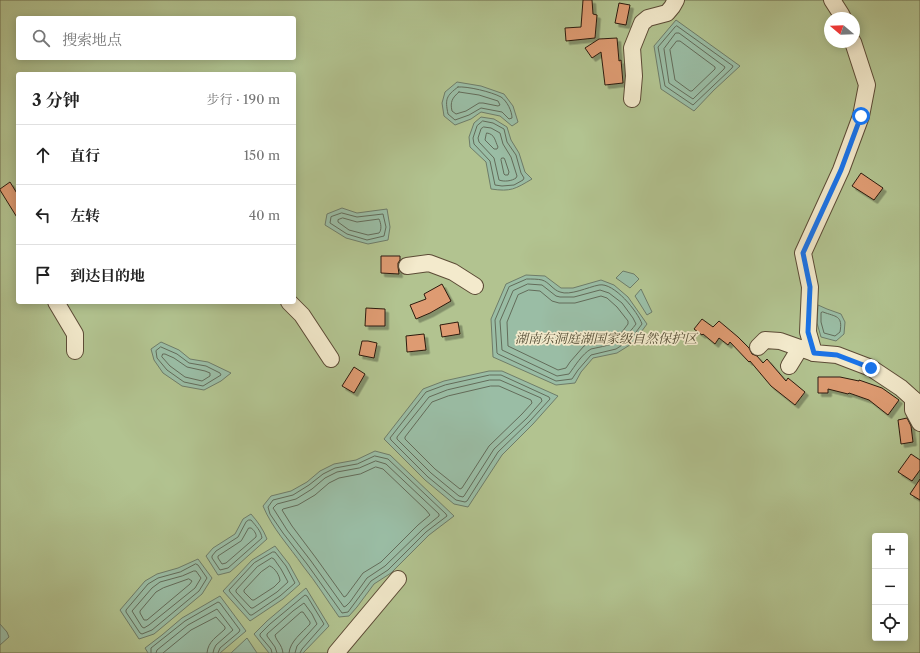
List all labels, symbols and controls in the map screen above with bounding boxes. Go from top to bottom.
north arrow [824,12,860,48]
search box [16,16,296,60]
icon: search [30,27,52,49]
text: 搜索地点 [62,30,122,49]
text: 3 分钟 [32,90,80,110]
text: 步行 · 190 m [207,91,280,107]
route start [852,107,870,125]
icon: ahead [32,144,54,166]
text: 直行 [70,146,100,165]
text: 150 m [244,147,280,163]
icon: left [32,204,54,226]
text: 左转 [70,206,100,225]
text: 40 m [249,207,280,223]
icon: arrive [32,264,54,286]
text: 到达目的地 [70,266,145,285]
park label: 湖南东洞庭湖国家级自然保护区 [515,330,699,346]
route end [862,359,880,377]
map controls [872,533,908,641]
button: + [872,533,908,569]
button: − [872,569,908,605]
button: locate [872,605,908,641]

